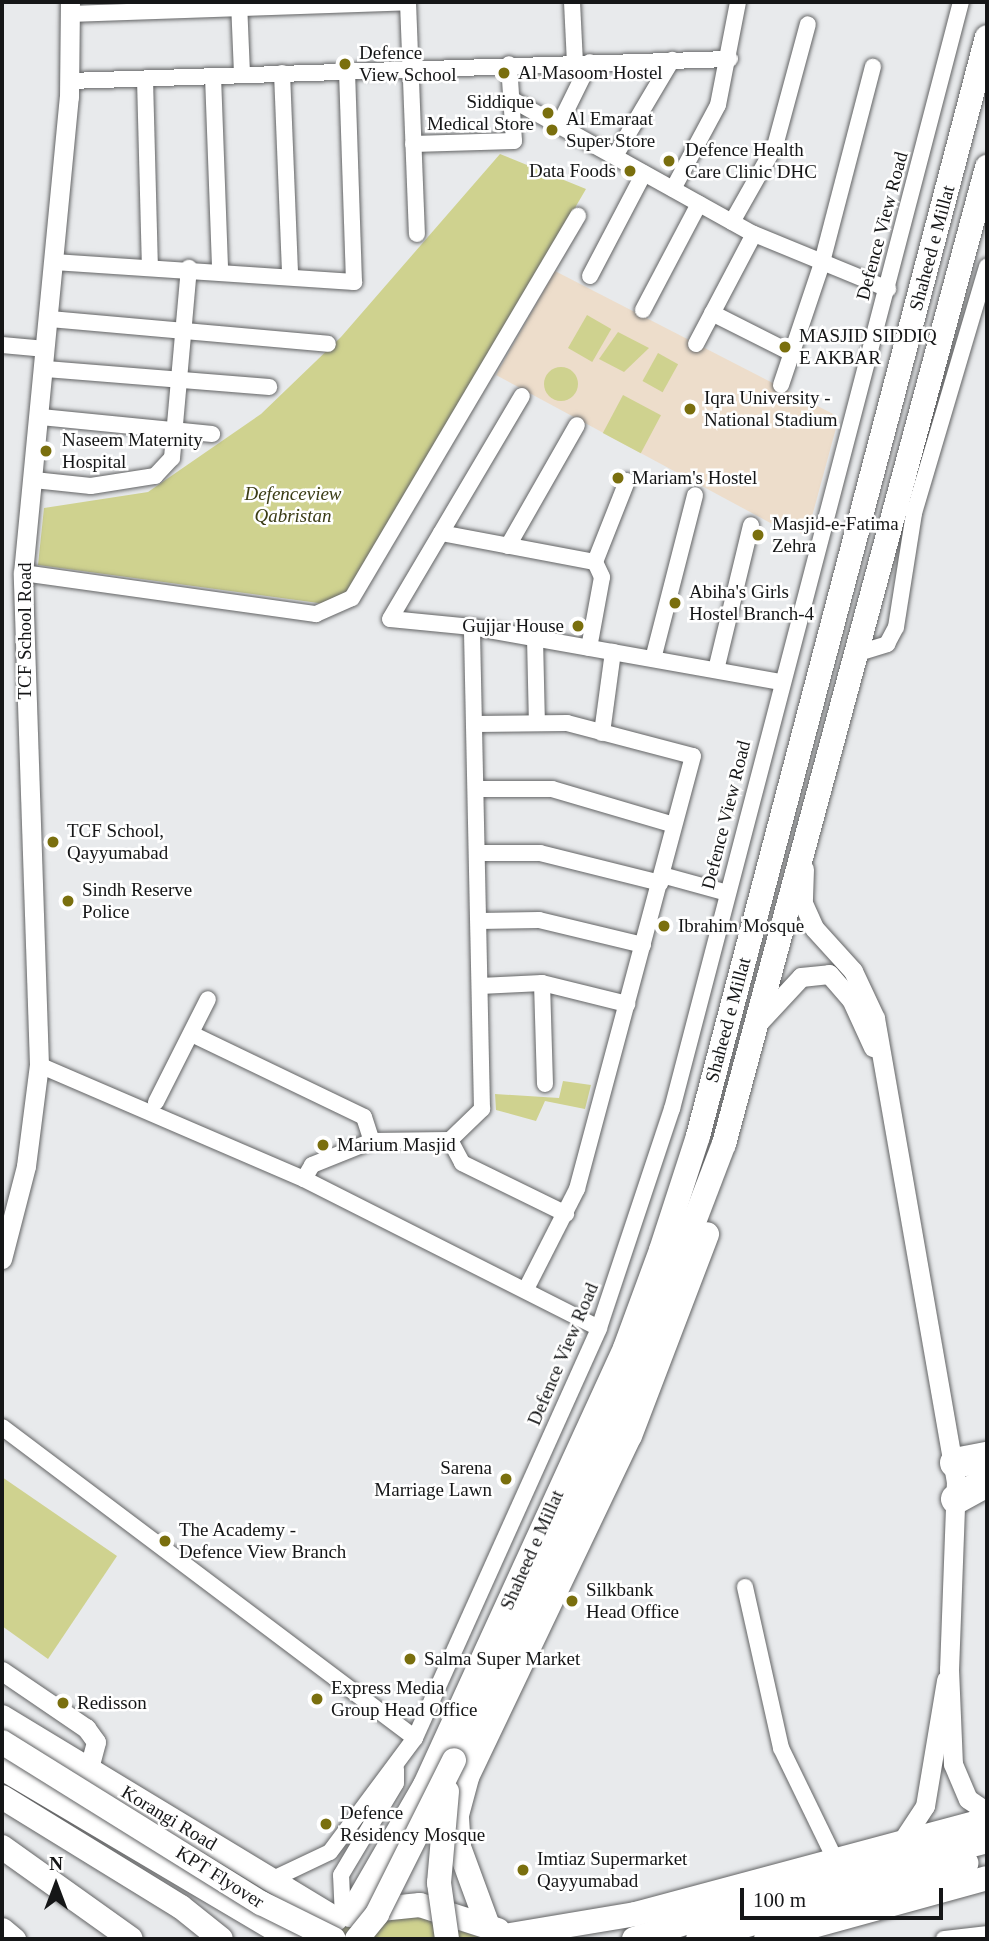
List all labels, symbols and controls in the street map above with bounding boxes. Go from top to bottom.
place label: Defence View School [359,42,457,86]
marker: Defence View School [337,56,353,72]
place label: Al Masoom Hostel [518,62,663,84]
marker: Al Masoom Hostel [496,65,512,81]
place label: Siddique Medical Store [427,91,534,135]
marker: Siddique Medical Store [540,105,556,121]
place label: Al Emaraat Super Store [566,108,655,152]
marker: Al Emaraat Super Store [544,122,560,138]
place label: Defence Health Care Clinic DHC [685,139,817,183]
street label: Defence View Road [851,149,913,303]
marker: Defence Health Care Clinic DHC [659,151,679,171]
place label: Data Foods [529,160,616,182]
marker: Data Foods [622,163,638,179]
street label: Shaheed e Millat [904,183,960,313]
place label: MASJID SIDDIQ E AKBAR [799,325,937,369]
marker: MASJID SIDDIQ E AKBAR [777,339,793,355]
place label: Iqra University - National Stadium [704,387,838,431]
marker: Iqra University - National Stadium [682,401,698,417]
place label: Naseem Maternity Hospital [62,429,203,473]
marker: Naseem Maternity Hospital [36,441,56,461]
place label: Mariam's Hostel [632,467,757,489]
marker: Mariam's Hostel [610,470,626,486]
park label: Defenceview Qabristan [244,483,342,527]
place label: Masjid-e-Fatima Zehra [772,513,899,557]
marker: Masjid-e-Fatima Zehra [750,527,766,543]
street label: TCF School Road [14,562,36,700]
place label: Abiha's Girls Hostel Branch-4 [689,581,814,625]
marker: Abiha's Girls Hostel Branch-4 [667,595,683,611]
place label: Gujjar House [462,615,564,637]
marker: Gujjar House [570,618,586,634]
street label: Defence View Road [696,738,756,892]
place label: TCF School, Qayyumabad [67,820,168,864]
marker: TCF School, Qayyumabad [45,834,61,850]
place label: Sindh Reserve Police [82,879,192,923]
marker: Sindh Reserve Police [60,893,76,909]
place label: Ibrahim Mosque [678,915,804,937]
marker: Ibrahim Mosque [656,918,672,934]
street label: Shaheed e Millat [700,955,756,1085]
place label: Marium Masjid [337,1134,456,1156]
marker: Marium Masjid [315,1137,331,1153]
street label: Defence View Road [523,1279,603,1429]
place label: Sarena Marriage Lawn [374,1457,492,1501]
marker: Sarena Marriage Lawn [498,1471,514,1487]
street label: Shaheed e Millat [495,1487,569,1613]
place label: The Academy - Defence View Branch [179,1519,347,1563]
marker: The Academy - Defence View Branch [157,1533,173,1549]
place label: Silkbank Head Office [586,1579,679,1623]
marker: Silkbank Head Office [564,1593,580,1609]
place label: Salma Super Market [424,1648,580,1670]
marker: Salma Super Market [402,1651,418,1667]
place label: Express Media Group Head Office [331,1677,477,1721]
marker: Express Media Group Head Office [309,1691,325,1707]
place label: Redisson [77,1692,147,1714]
marker: Redisson [55,1695,71,1711]
street label: Korangi Road [117,1781,221,1855]
place label: Defence Residency Mosque [340,1802,485,1846]
marker: Defence Residency Mosque [318,1816,334,1832]
street label: KPT Flyover [172,1841,268,1913]
place label: Imtiaz Supermarket Qayyumabad [537,1848,687,1892]
north arrow [21,1850,91,1920]
text: N [49,1853,63,1874]
marker: Imtiaz Supermarket Qayyumabad [515,1862,531,1878]
scale bar [744,1874,947,1918]
text: 100 m [753,1888,806,1912]

